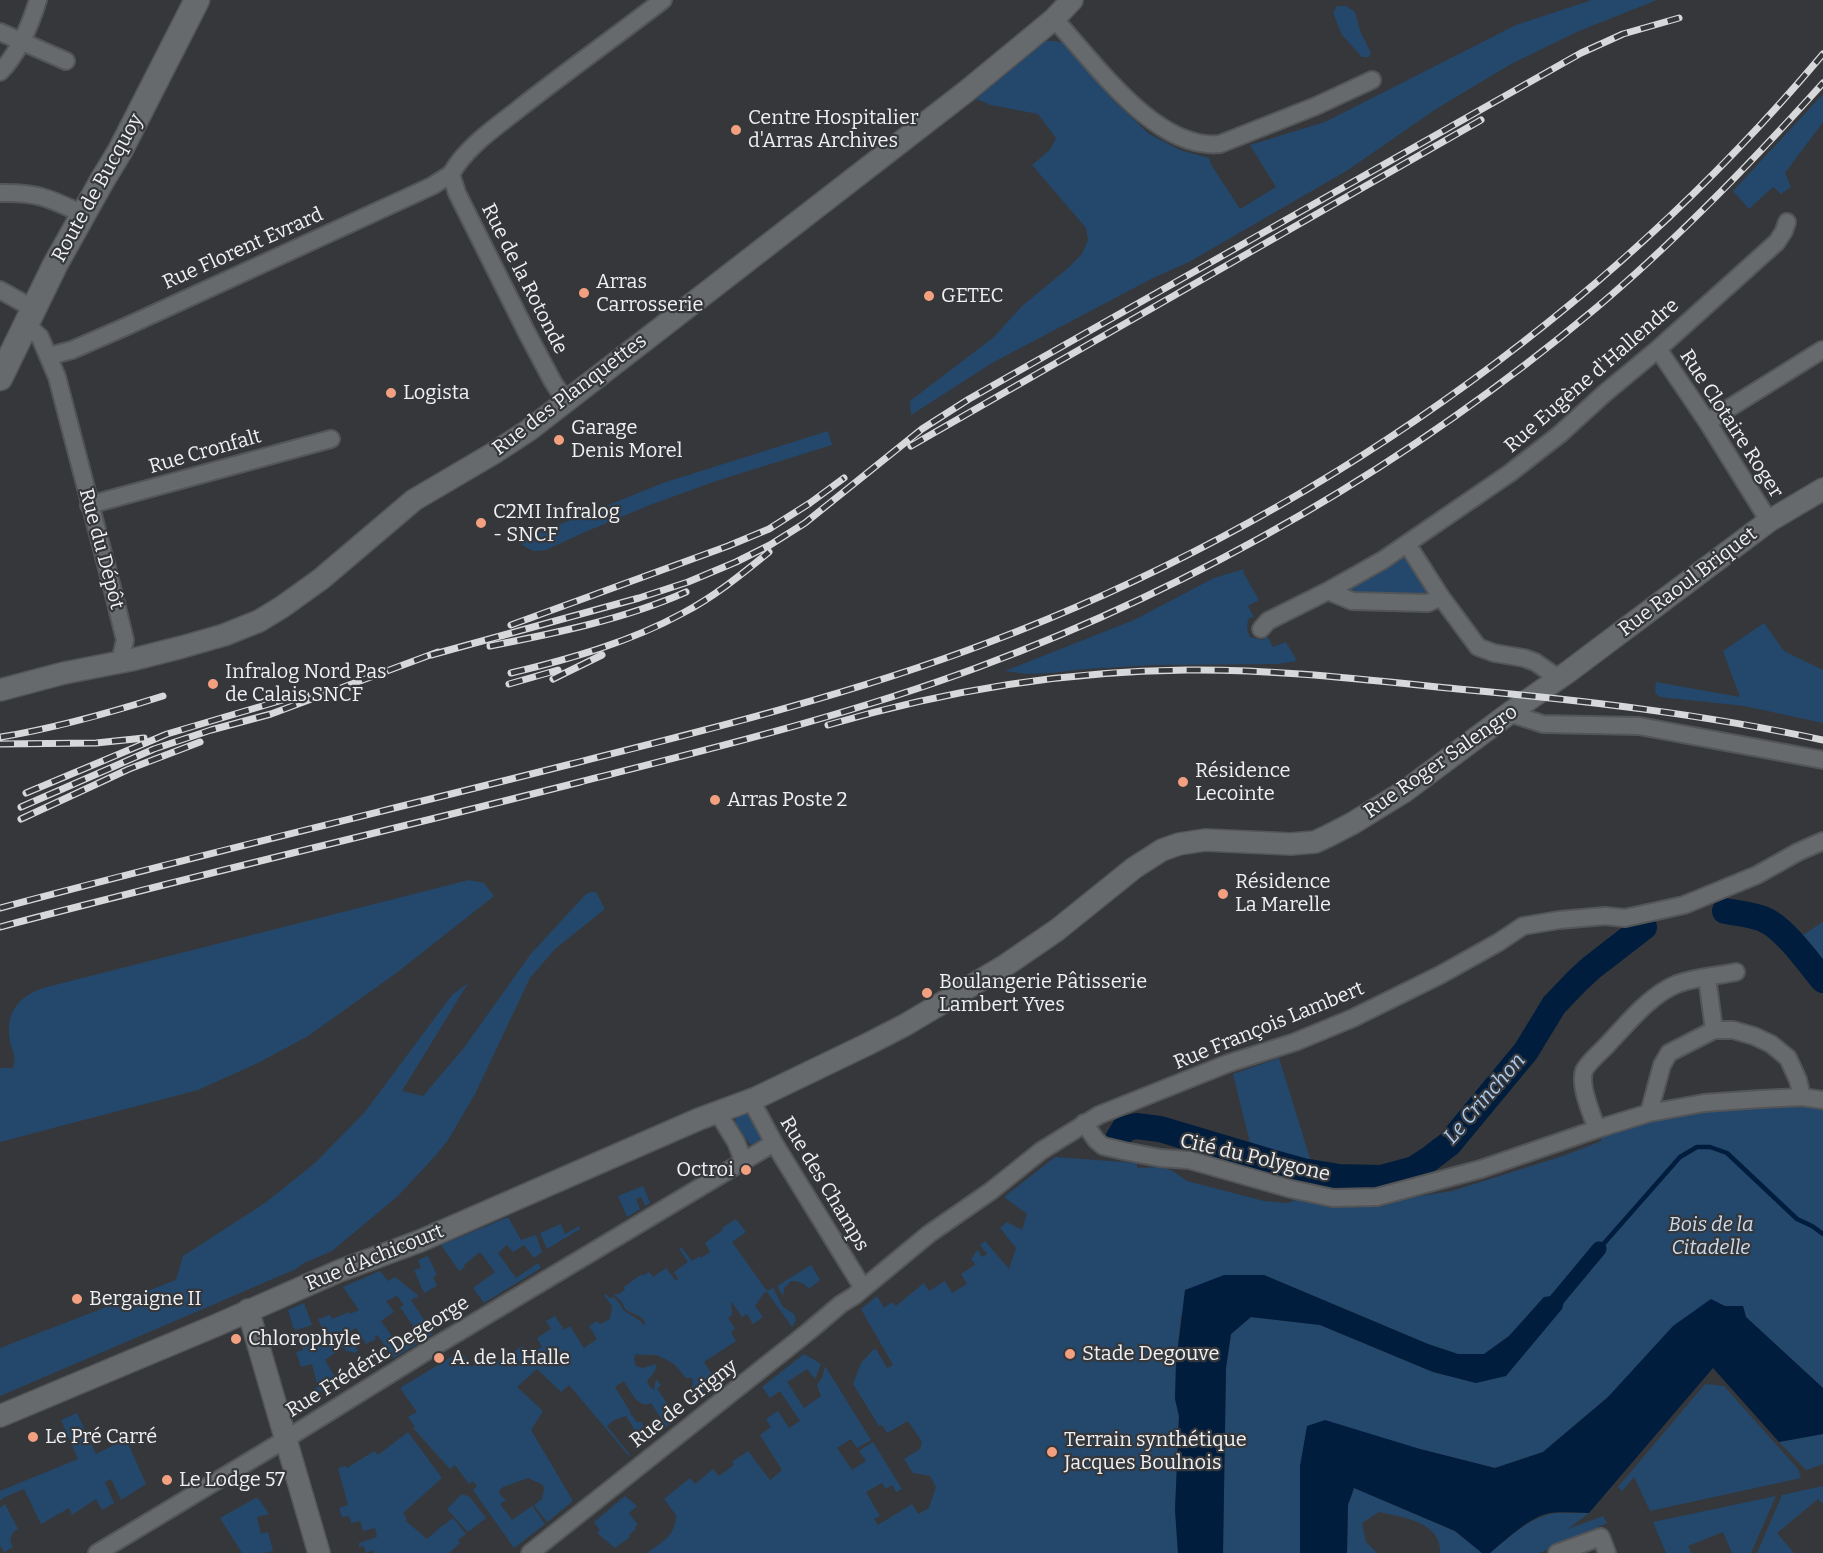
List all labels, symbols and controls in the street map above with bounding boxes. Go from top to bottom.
place label: Centre Hospitalier d'Arras Archives [748,106,919,153]
street label: Route de Bucquoy [47,110,149,266]
marker: Centre Hospitalier d'Arras Archives [729,123,743,137]
street label: Rue de la Rotonde [476,200,572,358]
street label: Rue Florent Evrard [159,203,327,295]
place label: Arras Carrosserie [596,270,703,317]
place label: GETEC [941,284,1003,308]
marker: Arras Carrosserie [577,286,591,300]
marker: GETEC [922,289,936,303]
street label: Rue Eugène d'Hallendre [1500,294,1684,458]
street label: Rue des Planquettes [488,329,652,461]
street label: Rue Clotaire Roger [1674,345,1788,503]
place label: Logista [403,381,470,405]
marker: Logista [384,386,398,400]
place label: Garage Denis Morel [571,416,682,463]
street label: Rue Cronfalt [146,425,264,479]
marker: Garage Denis Morel [552,433,566,447]
street label: Rue du Dépôt [73,486,129,612]
place label: C2MI Infralog - SNCF [493,500,620,547]
marker: C2MI Infralog - SNCF [474,516,488,530]
street label: Rue Raoul Briquet [1614,522,1762,642]
place label: Infralog Nord Pas de Calais SNCF [225,660,387,707]
marker: Infralog Nord Pas de Calais SNCF [206,677,220,691]
street label: Rue Roger Salengro [1360,700,1522,824]
place label: Résidence Lecointe [1195,759,1290,806]
marker: Résidence Lecointe [1176,775,1190,789]
place label: Arras Poste 2 [727,788,847,812]
marker: Arras Poste 2 [708,793,722,807]
place label: Résidence La Marelle [1235,870,1331,917]
marker: Résidence La Marelle [1216,887,1230,901]
place label: Boulangerie Pâtisserie Lambert Yves [939,970,1147,1017]
street label: Rue François Lambert [1170,977,1368,1075]
marker: Boulangerie Pâtisserie Lambert Yves [920,986,934,1000]
water label: Le Crinchon [1439,1049,1531,1149]
street label: Rue des Champs [774,1112,874,1256]
street label: Cité du Polygone [1178,1129,1332,1187]
place label: Octroi [676,1158,734,1182]
marker: Octroi [739,1163,753,1177]
park label: Bois de la Citadelle [1668,1213,1754,1260]
street label: Rue d'Achicourt [303,1219,447,1297]
place label: Bergaigne II [89,1287,201,1311]
street label: Rue Frédéric Degeorge [282,1291,474,1423]
marker: Bergaigne II [70,1292,84,1306]
place label: Chlorophyle [248,1327,361,1351]
marker: Chlorophyle [229,1332,243,1346]
place label: Stade Degouve [1082,1342,1219,1366]
place label: A. de la Halle [451,1346,570,1370]
marker: Stade Degouve [1063,1347,1077,1361]
marker: A. de la Halle [432,1351,446,1365]
street label: Rue de Grigny [625,1355,743,1453]
place label: Le Pré Carré [45,1425,157,1449]
place label: Terrain synthétique Jacques Boulnois [1064,1428,1247,1475]
marker: Le Pré Carré [26,1430,40,1444]
marker: Terrain synthétique Jacques Boulnois [1045,1445,1059,1459]
place label: Le Lodge 57 [179,1468,285,1492]
marker: Le Lodge 57 [160,1473,174,1487]

